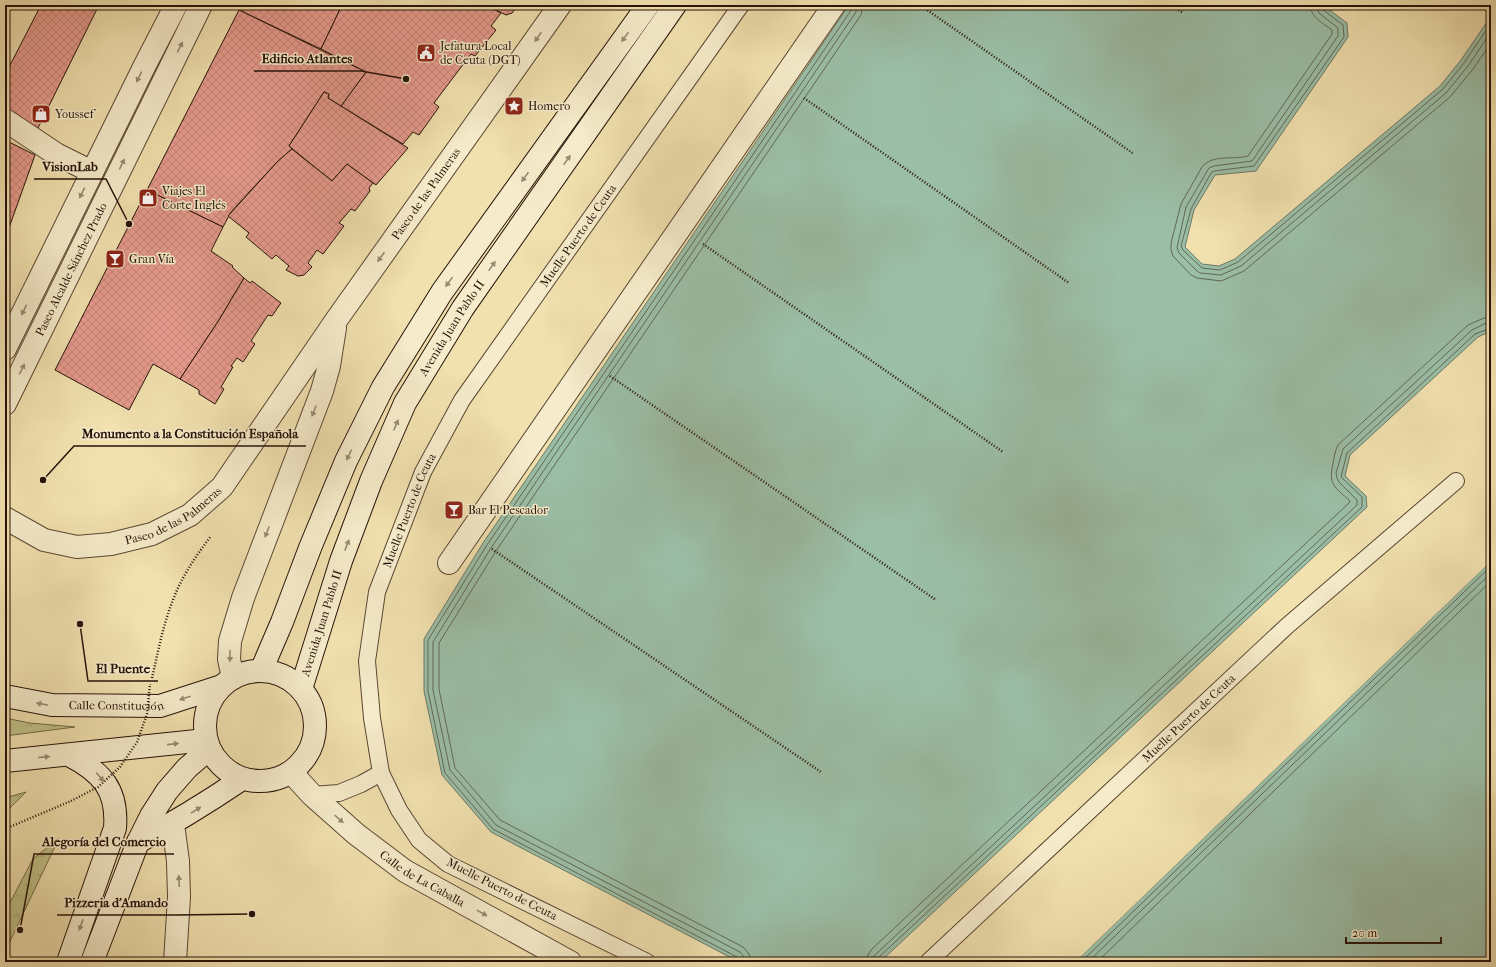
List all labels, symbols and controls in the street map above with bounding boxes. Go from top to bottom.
one-way arrow [534,31,542,42]
one-way arrow [621,31,629,42]
place label: Jefatura Local de Ceuta (DGT) [439,39,521,67]
one-way arrow [176,41,183,53]
public building icon: Jefatura Local de Ceuta (DGT) [415,42,437,64]
callout: Edificio Atlantes [254,46,361,71]
text: Edificio Atlantes [262,51,353,66]
one-way arrow [136,71,142,83]
place icon: Homero [503,95,525,117]
place label: Homero [528,99,570,113]
shop icon: Youssef [30,103,52,125]
place label: Youssef [54,107,97,121]
street label: Paseo de las Palmeras [388,145,464,243]
callout: VisionLab [34,154,106,179]
one-way arrow [563,154,571,165]
one-way arrow [119,158,125,169]
text: VisionLab [41,159,98,174]
one-way arrow [521,171,529,182]
street label: Muelle Puerto de Ceuta [537,181,619,290]
place label: Viajes El Corte Inglés [161,184,226,212]
shop icon: Viajes El Corte Inglés [137,187,159,209]
one-way arrow [78,188,85,199]
street label: Paseo Alcalde Sánchez Prado [32,200,110,338]
bar icon: Gran Vía [104,248,126,270]
place label: Gran Vía [129,252,175,266]
one-way arrow [377,252,385,262]
one-way arrow [488,261,496,271]
street label: Avenida Juan Pablo II [416,277,488,379]
one-way arrow [445,277,453,288]
one-way arrow [21,304,27,316]
one-way arrow [19,363,25,374]
one-way arrow [311,405,317,417]
one-way arrow [393,419,399,430]
callout: Monumento a la Constitución Española [74,421,306,446]
text: Monumento a la Constitución Española [81,426,299,442]
one-way arrow [346,449,352,461]
street label: Muelle Puerto de Ceuta [380,450,439,570]
street label: Paseo de las Palmeras [123,483,225,547]
bar icon: Bar El Pescador [443,499,465,521]
place label: Bar El Pescador [468,503,549,517]
one-way arrow [264,527,270,539]
one-way arrow [345,539,351,551]
street label: Avenida Juan Pablo II [298,568,345,679]
one-way arrow [227,650,233,663]
callout: El Puente [88,656,158,681]
text: El Puente [96,661,151,676]
street label: Muelle Puerto de Ceuta [1139,671,1238,765]
one-way arrow [178,695,190,701]
street label: Calle Constitución [69,698,166,714]
one-way arrow [36,700,48,706]
one-way arrow [167,741,179,747]
one-way arrow [38,754,50,761]
one-way arrow [96,772,105,783]
one-way arrow [190,806,202,813]
one-way arrow [333,814,344,823]
callout: Alegoría del Comercio [34,829,174,854]
text: Alegoría del Comercio [41,834,166,850]
street label: Calle de La Caballa [377,847,468,910]
street label: Muelle Puerto de Ceuta [444,855,560,923]
one-way arrow [175,875,182,887]
callout: Pizzeria d'Amando [57,890,176,915]
text: Pizzeria d'Amando [64,895,168,910]
one-way arrow [476,910,488,917]
scale bar [1346,919,1441,945]
one-way arrow [77,920,83,932]
text: 20 m [1352,926,1377,940]

